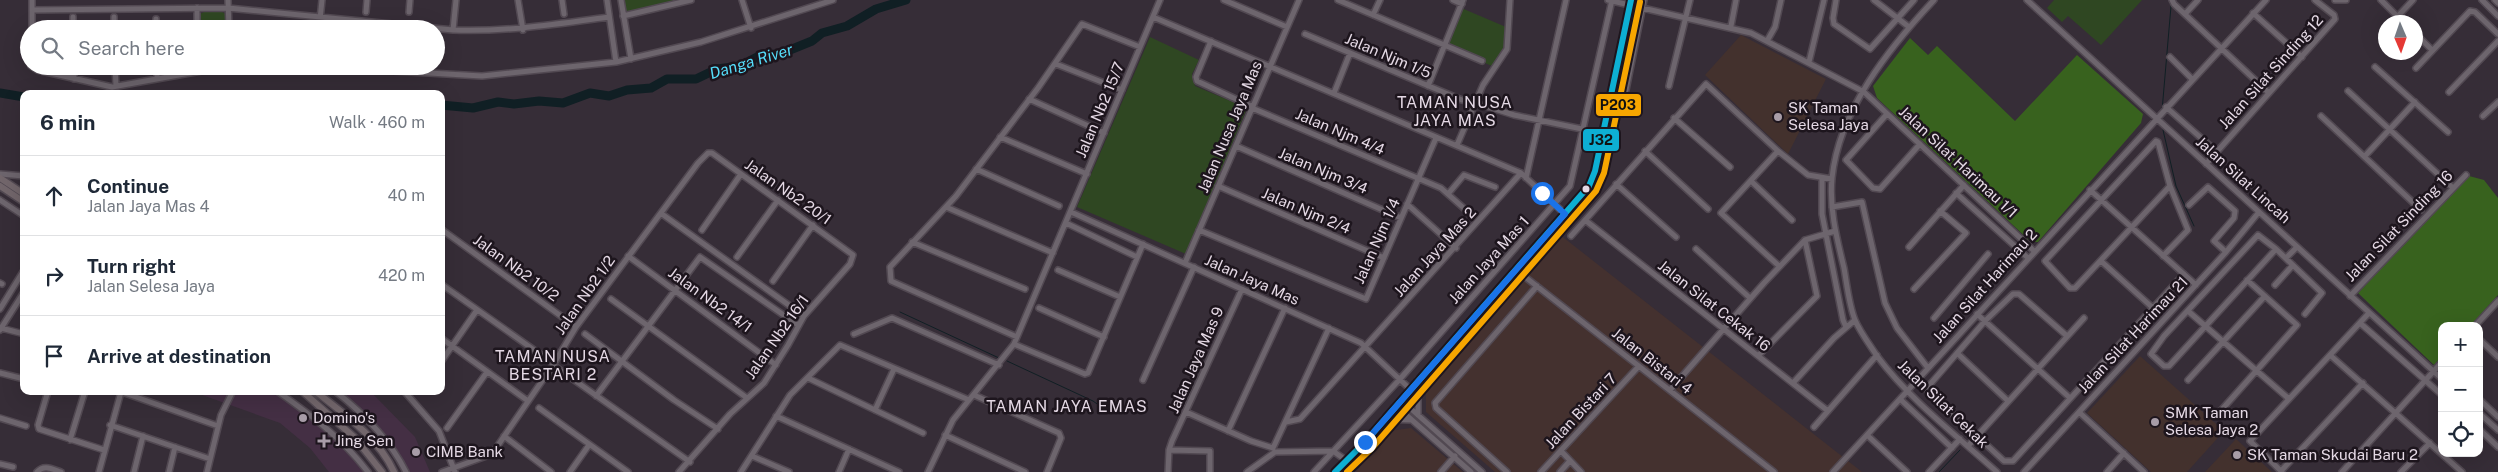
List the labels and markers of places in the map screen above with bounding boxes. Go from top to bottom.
place label: SK Taman Selesa Jaya [1788,99,1869,133]
marker: SK Taman Selesa Jaya [1772,111,1784,123]
unlabelled marker [1581,184,1591,194]
place label: SMK Taman Selesa Jaya 2 [2165,404,2258,438]
place label: Domino's [313,409,375,426]
marker: Domino's [297,412,309,424]
marker: SMK Taman Selesa Jaya 2 [2149,416,2161,428]
place label: Jing Sen [335,432,393,449]
marker: Jing Sen [317,434,331,448]
place label: CIMB Bank [426,443,503,460]
marker: CIMB Bank [410,446,422,458]
place label: SK Taman Skudai Baru 2 [2247,446,2418,463]
marker: SK Taman Skudai Baru 2 [2231,449,2243,461]

